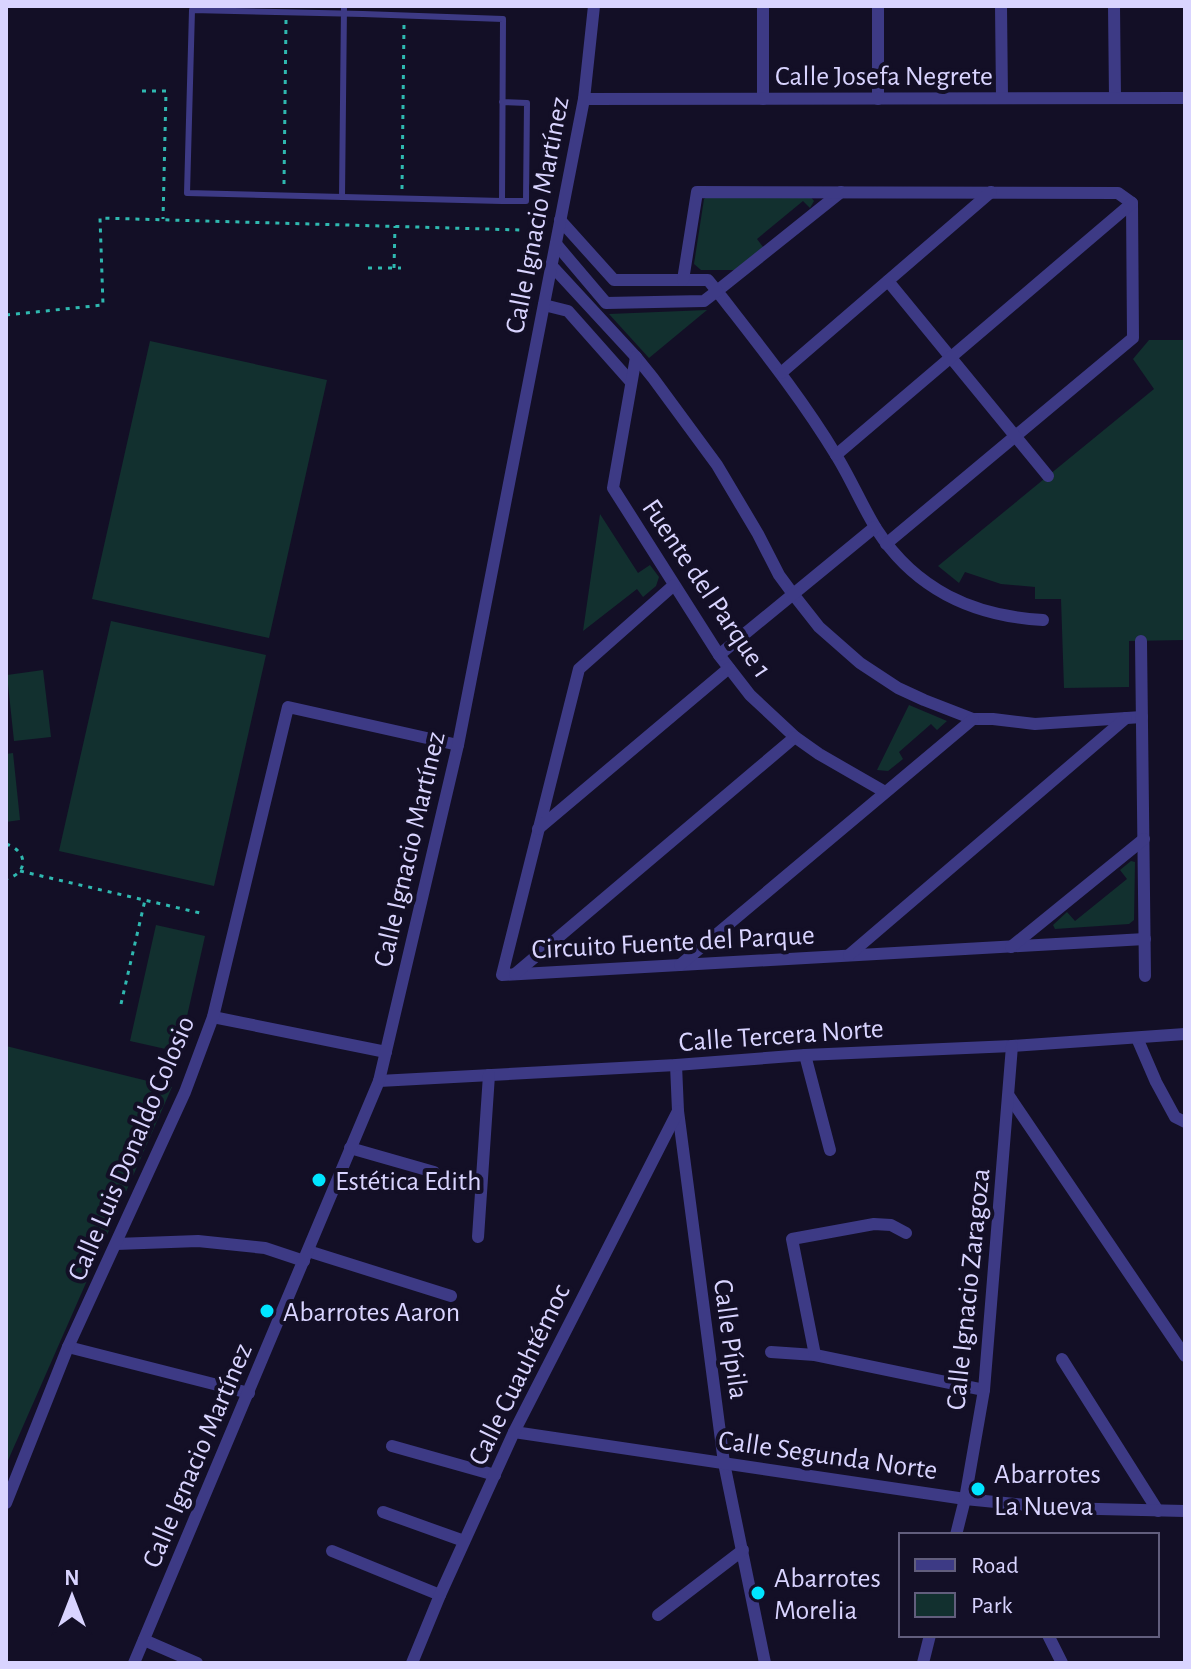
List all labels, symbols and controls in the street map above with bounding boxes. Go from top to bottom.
street label: Calle Josefa Negrete [775,63,993,91]
street label: Calle Ignacio Martínez [501,95,575,336]
street label: Fuente del Parque 1 [636,495,776,683]
street label: Calle Ignacio Martínez [369,729,451,970]
street label: Circuito Fuente del Parque [531,922,815,964]
street label: Calle Luis Donaldo Colosio [63,1012,200,1285]
street label: Calle Tercera Norte [678,1015,884,1057]
street label: Calle Ignacio Zaragoza [942,1167,996,1412]
place label: Estética Edith [335,1168,482,1196]
marker: Estética Edith [310,1171,328,1189]
street label: Calle Pípila [708,1277,752,1401]
street label: Calle Cuauhtémoc [464,1280,576,1470]
place label: Abarrotes Aaron [283,1299,460,1327]
marker: Abarrotes Aaron [258,1302,276,1320]
street label: Calle Ignacio Martínez [138,1340,258,1572]
street label: Calle Segunda Norte [716,1427,939,1485]
place label: Abarrotes La Nueva [994,1461,1101,1521]
marker: Abarrotes La Nueva [969,1480,987,1498]
legend [899,1533,1159,1637]
text: Road [971,1554,1019,1578]
north arrow [32,1557,112,1637]
place label: Abarrotes Morelia [774,1565,881,1625]
text: N [64,1567,80,1589]
marker: Abarrotes Morelia [749,1584,767,1602]
text: Park [971,1594,1012,1618]

